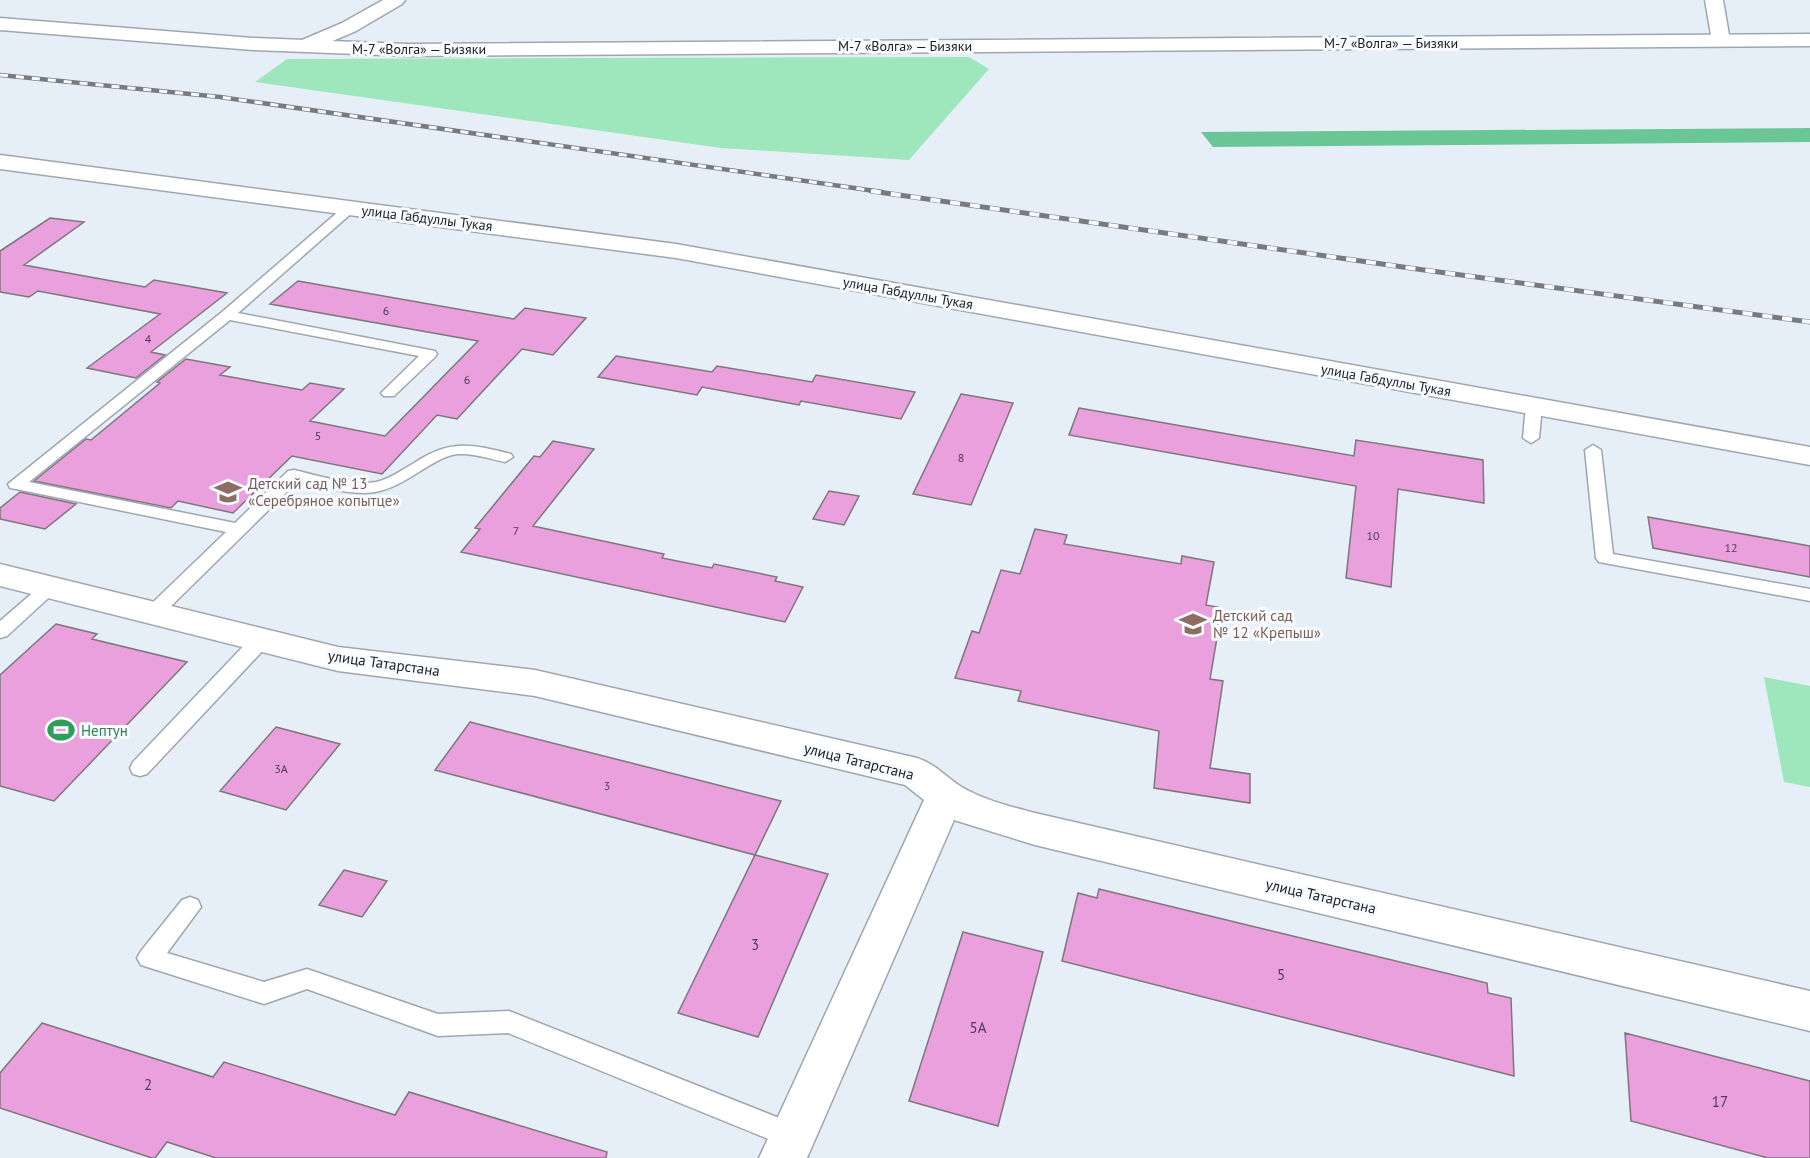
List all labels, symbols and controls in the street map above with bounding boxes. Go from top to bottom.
street label: М-7 «Волга» — Бизяки [1324,34,1458,52]
street label: М-7 «Волга» — Бизяки [838,37,972,55]
street label: М-7 «Волга» — Бизяки [352,40,486,58]
street label: улица Габдуллы Тукая [361,201,493,235]
street label: улица Габдуллы Тукая [842,273,974,313]
house number: 6 [383,303,389,318]
house number: 4 [145,331,152,346]
street label: улица Габдуллы Тукая [1320,360,1452,400]
house number: 6 [464,372,470,387]
house number: 5 [315,428,321,443]
house number: 8 [958,450,964,465]
place label: Детский сад № 13 «Серебряное копытце» [248,474,400,510]
school or university icon: Детский сад № 13 «Серебряное копытце» [213,477,243,507]
house number: 7 [513,523,519,538]
house number: 10 [1366,528,1380,543]
house number: 12 [1724,540,1738,555]
place label: Детский сад № 12 «Крепыш» [1213,606,1321,642]
school or university icon: Детский сад № 12 «Крепыш» [1178,609,1208,639]
street label: улица Татарстана [327,646,441,680]
sports icon: Нептун [46,715,76,745]
place label: Нептун [81,721,128,740]
street label: улица Татарстана [802,738,916,784]
house number: 3А [274,761,288,776]
house number: 3 [604,778,610,793]
street label: улица Татарстана [1264,874,1378,918]
house number: 3 [751,935,759,954]
house number: 5 [1277,965,1285,984]
house number: 5А [970,1018,987,1037]
house number: 2 [144,1075,152,1094]
house number: 17 [1712,1092,1728,1111]

